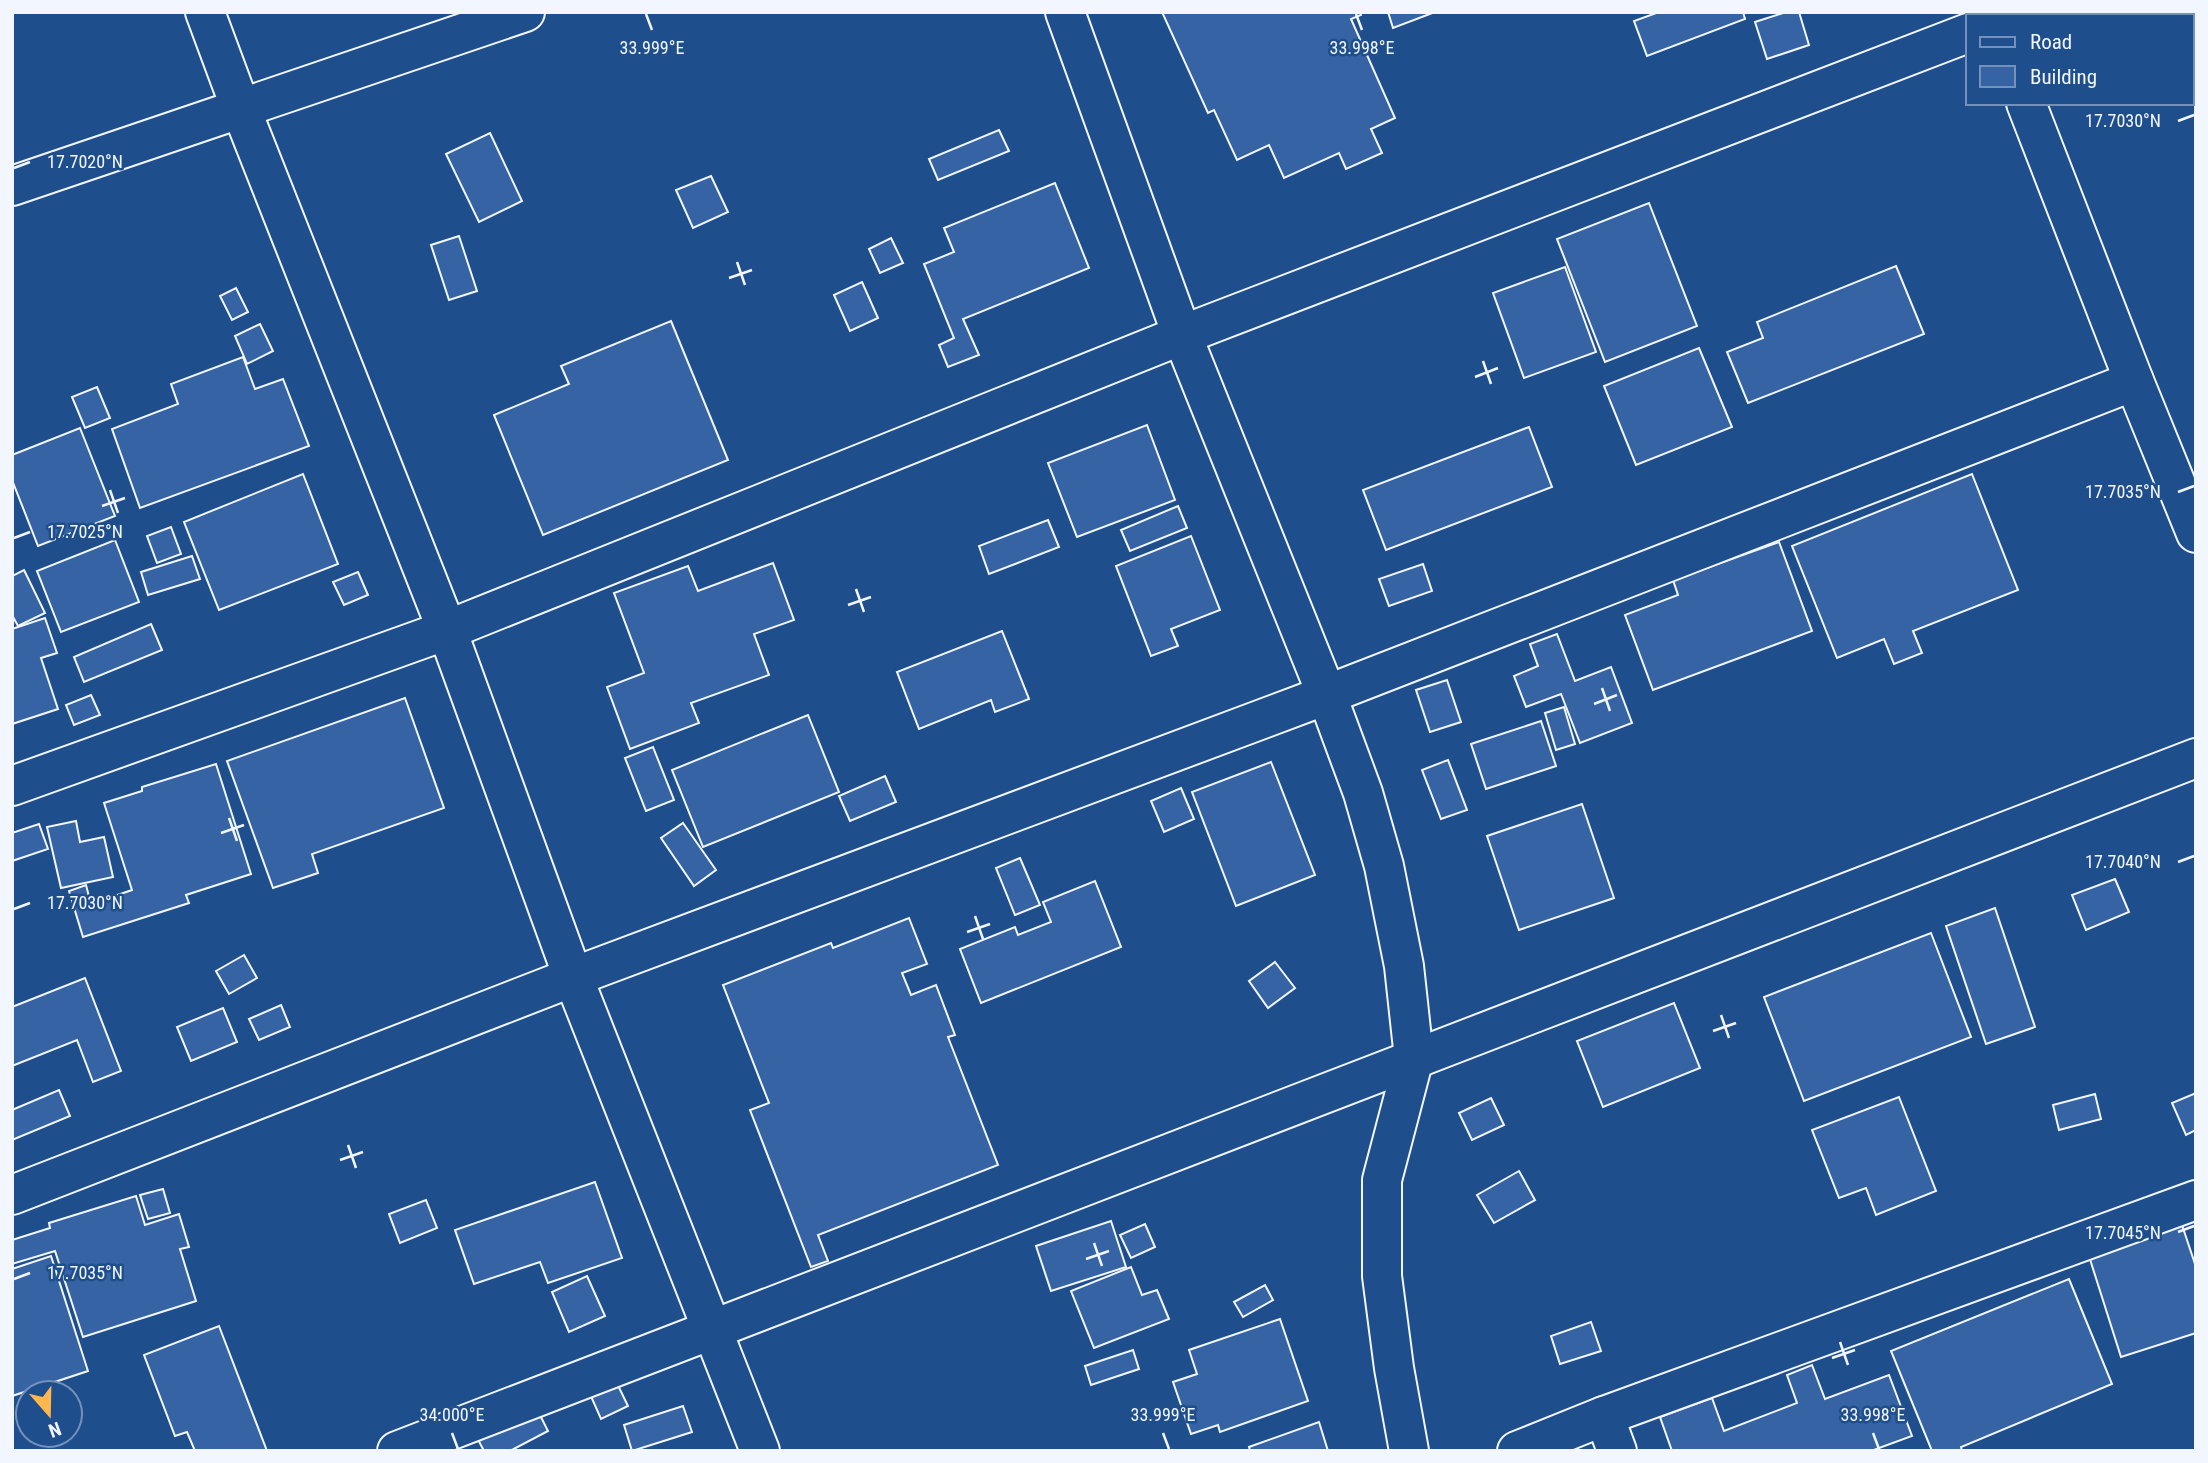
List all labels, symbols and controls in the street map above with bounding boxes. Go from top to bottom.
legend [1966,14,2194,105]
text: Road [2030,30,2072,54]
text: 33.999°E [620,37,684,58]
text: 33.998°E [1330,37,1394,58]
text: Building [2030,65,2097,89]
text: 17.7030°N [2085,110,2161,131]
text: 17.7020°N [47,151,123,172]
text: 17.7035°N [2085,481,2161,502]
text: 17.7025°N [47,521,123,542]
text: 17.7040°N [2085,851,2161,872]
text: 17.7030°N [47,892,123,913]
text: 17.7045°N [2085,1222,2161,1243]
text: 17.7035°N [47,1262,123,1283]
north arrow [14,1379,84,1449]
text: 34.000°E [420,1404,484,1425]
text: 33.999°E [1131,1404,1195,1425]
text: 33.998°E [1841,1404,1905,1425]
text: N [45,1417,64,1442]

